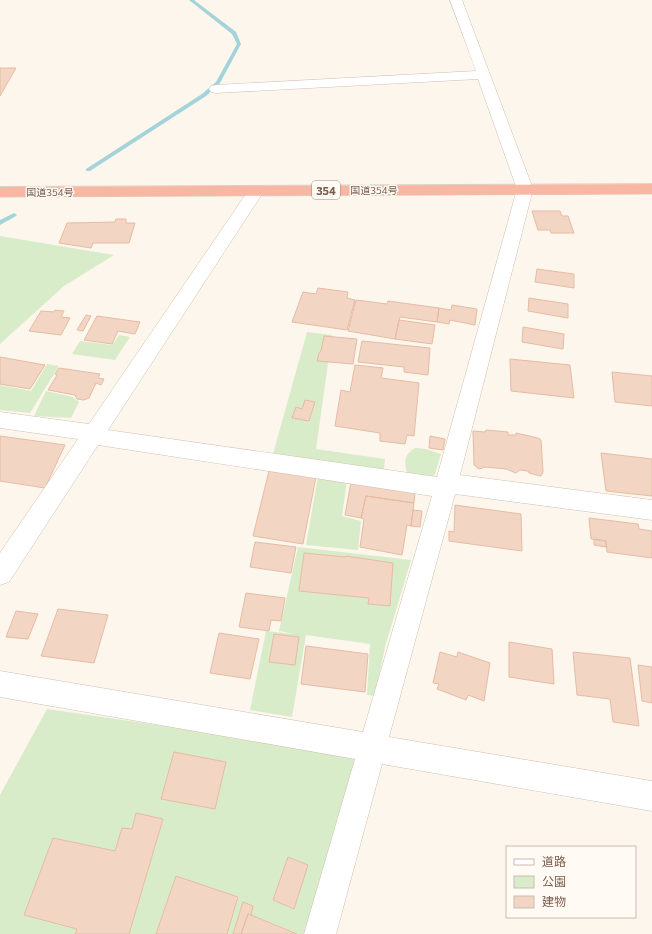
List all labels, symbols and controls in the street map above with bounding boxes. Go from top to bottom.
road number: 354 [312,181,340,199]
street label: 国道354号 [350,184,398,196]
street label: 国道354号 [26,186,74,198]
legend [506,846,636,918]
text: 道路 [542,854,566,868]
text: 公園 [542,874,566,888]
text: 建物 [542,894,566,908]

